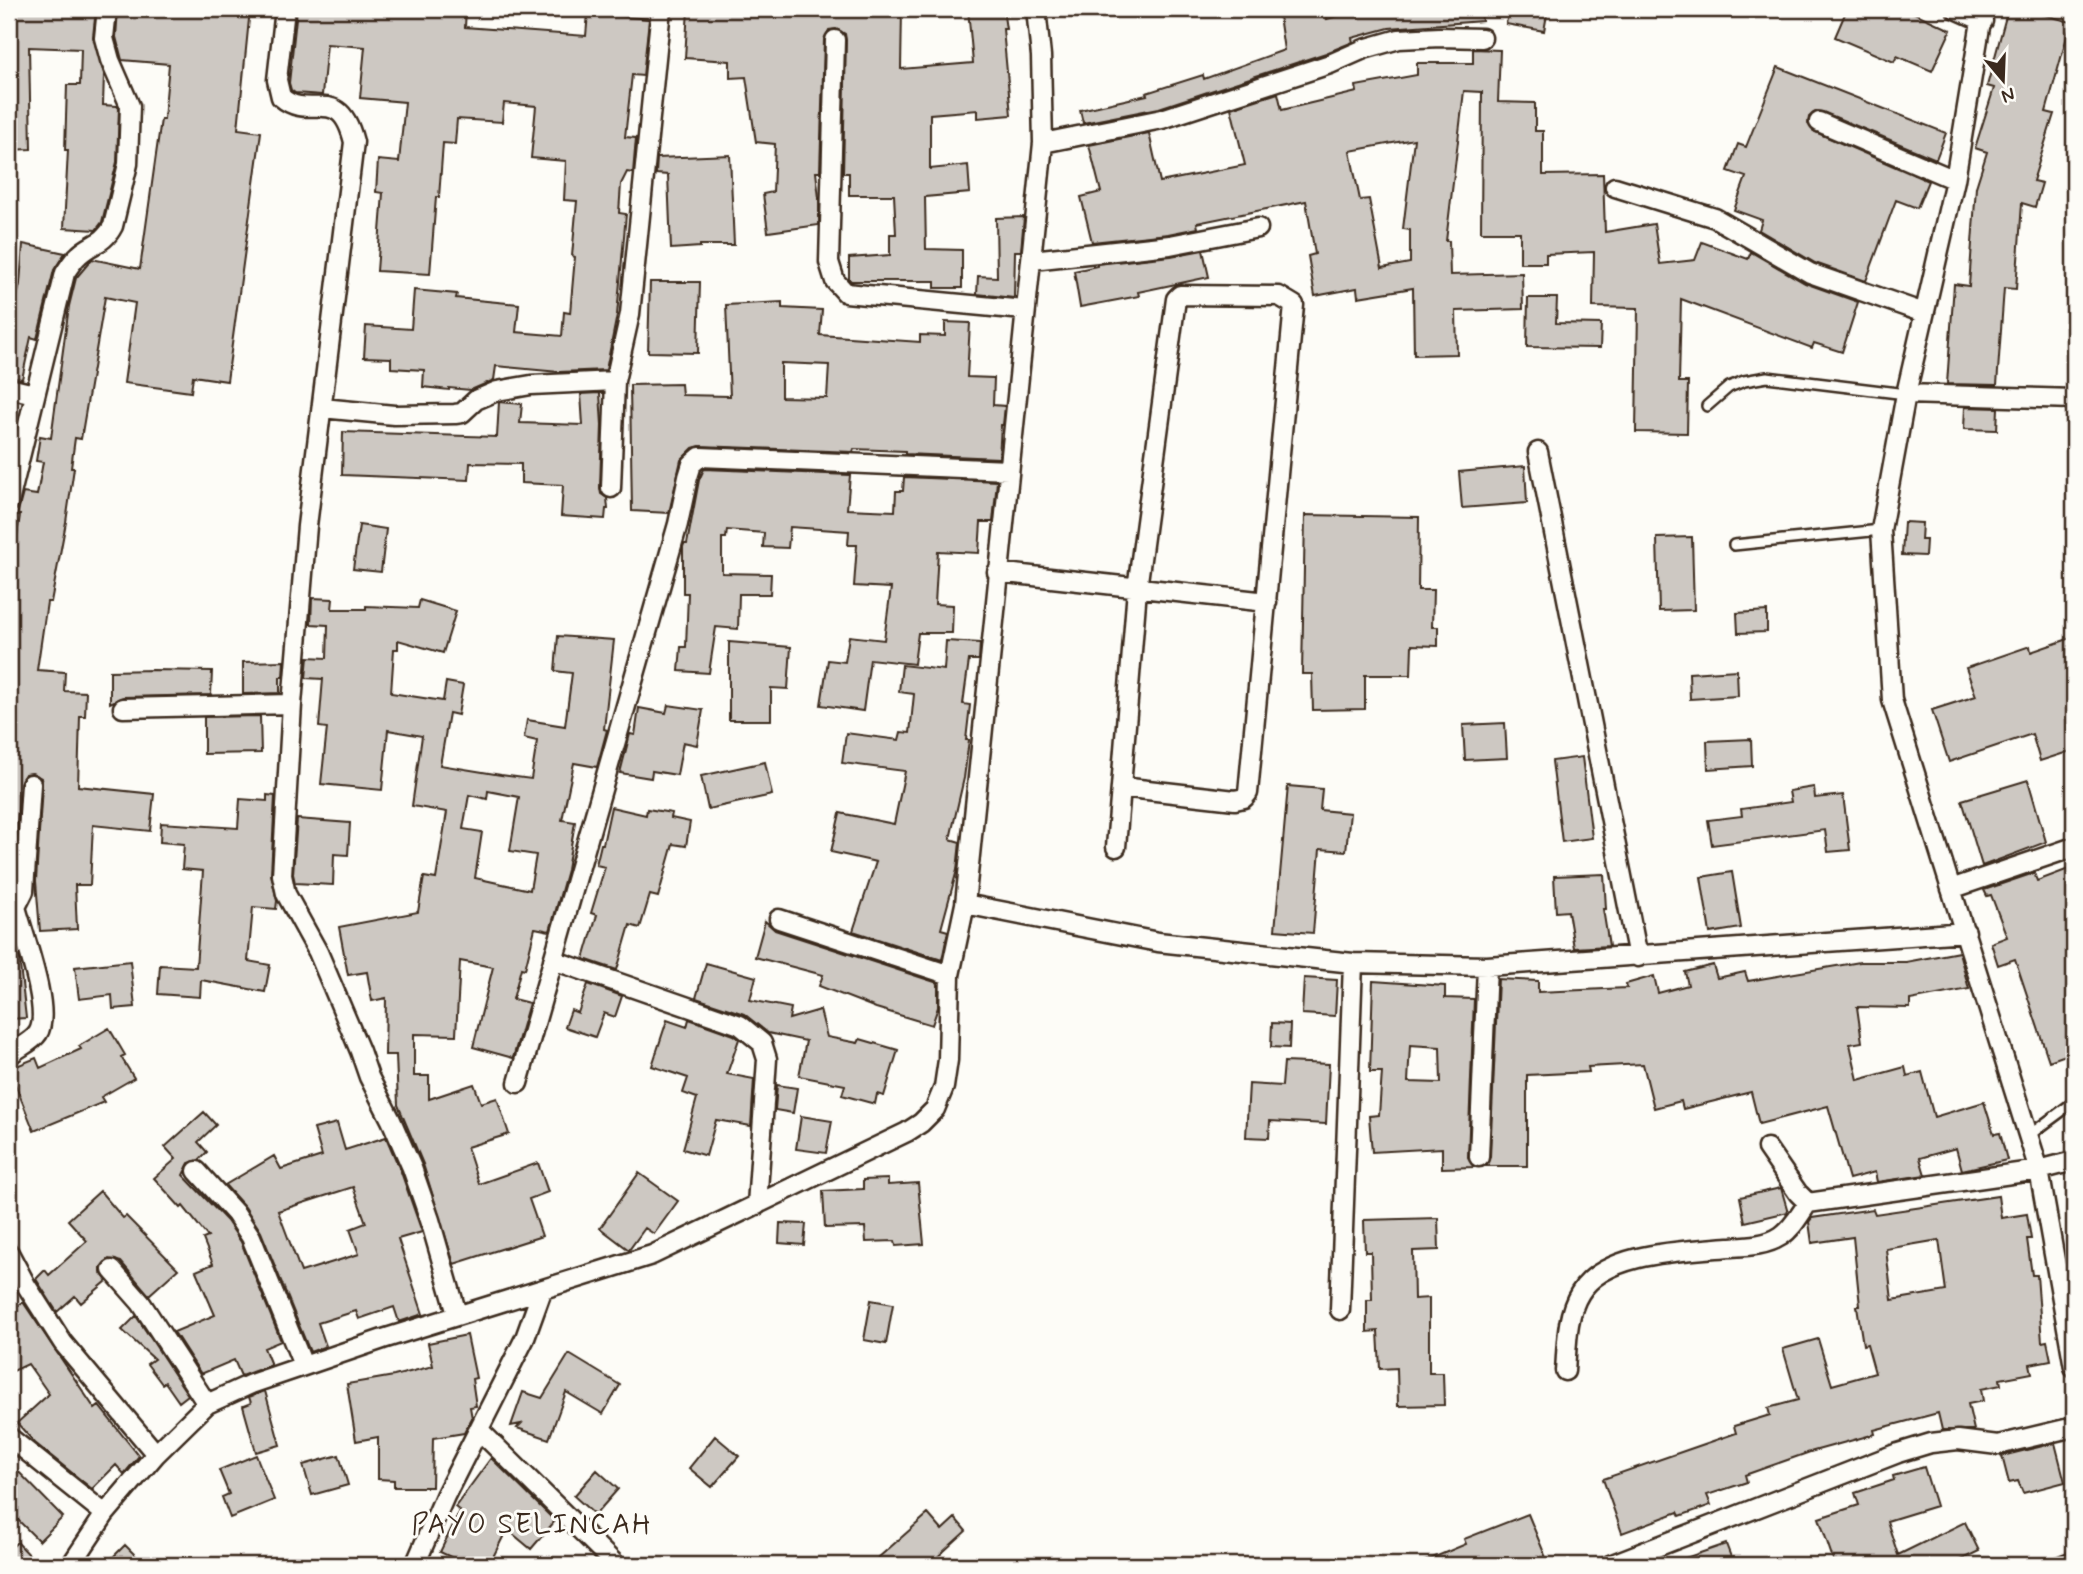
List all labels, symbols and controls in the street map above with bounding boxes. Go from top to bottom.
north arrow [1968,46,2038,116]
text: N [1998,81,2018,109]
district label: PAYO SELINCAH [412,1507,653,1544]

